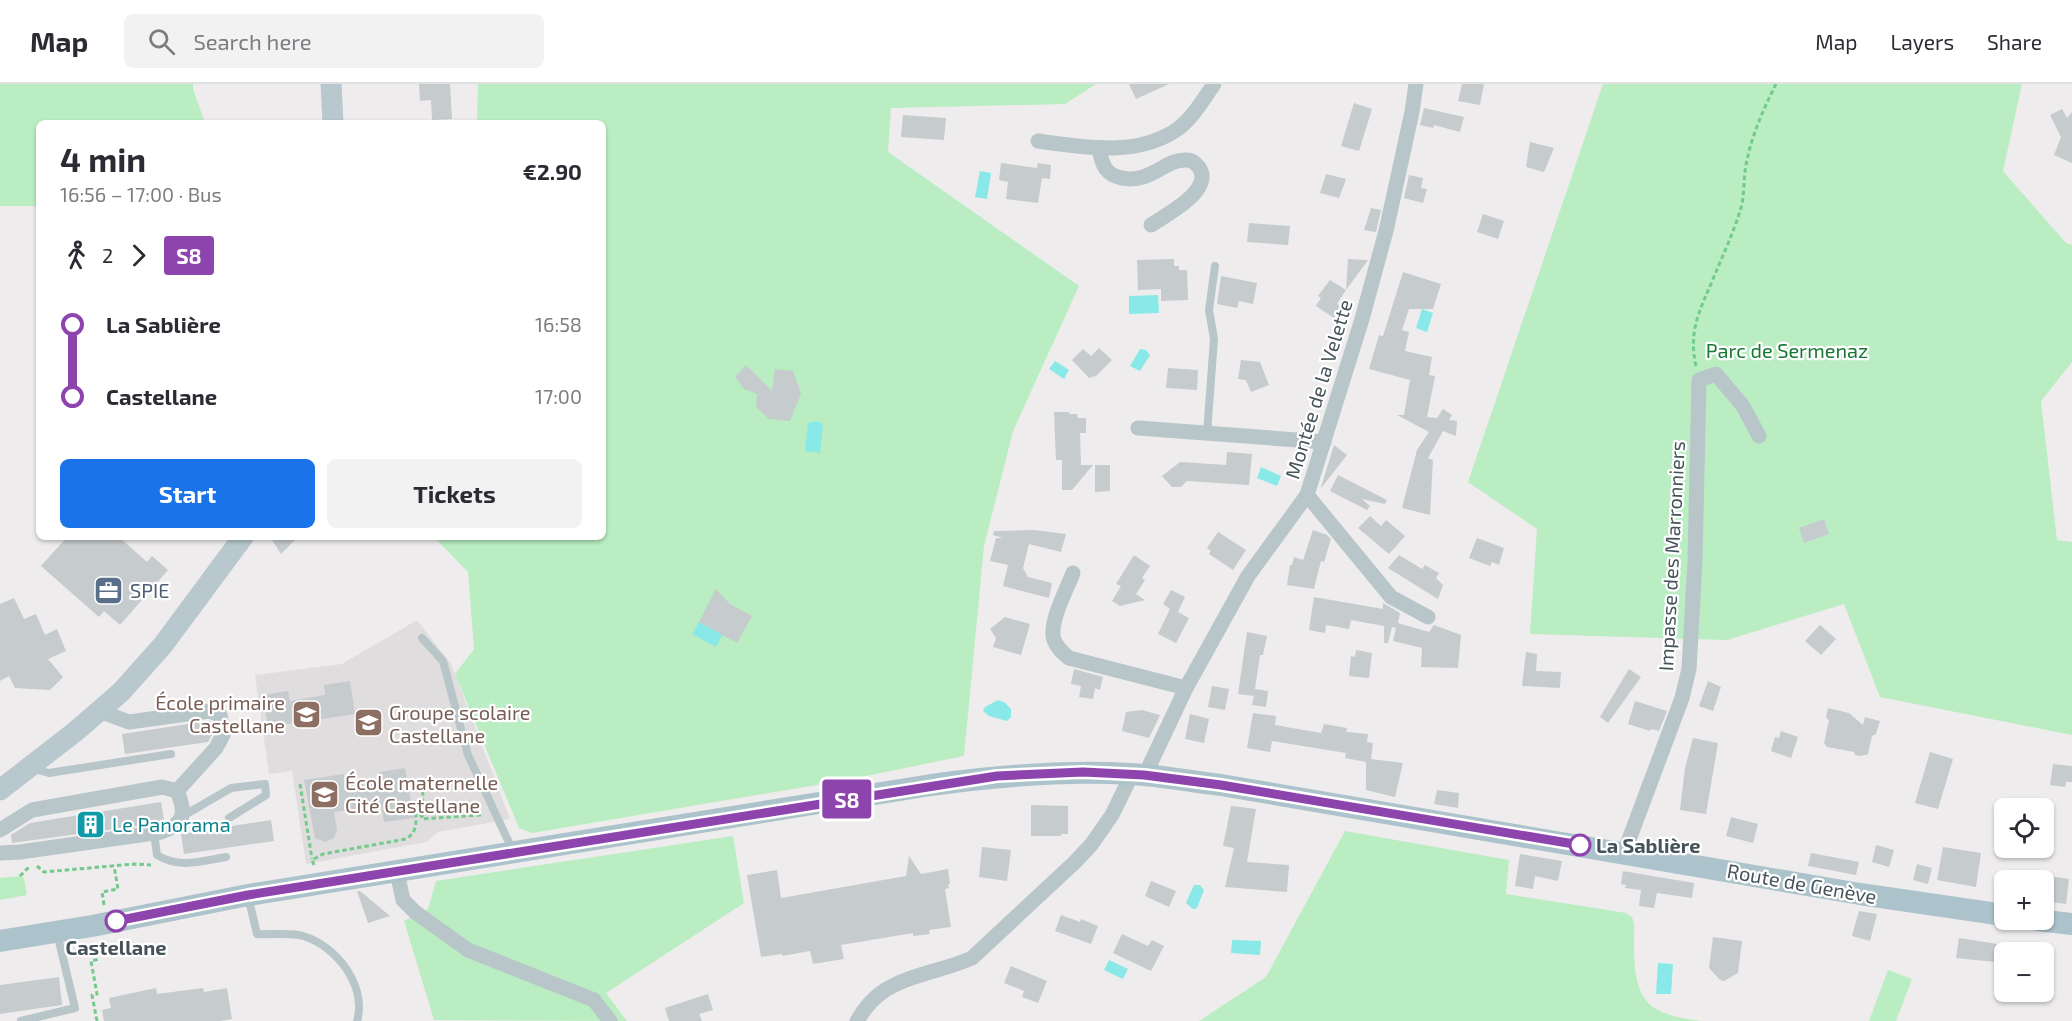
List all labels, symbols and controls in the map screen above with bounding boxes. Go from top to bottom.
search box [124,14,544,68]
text: Map [30,24,88,58]
icon: search [145,25,178,58]
text: Search here [193,28,312,54]
text: Map [1815,29,1857,54]
text: Layers [1890,29,1954,54]
text: Share [1987,29,2042,54]
text: 4 min [60,139,146,179]
text: €2.90 [523,158,582,184]
text: 16:56 – 17:00 · Bus [60,182,222,206]
icon: walk [60,239,93,272]
icon: forward [122,239,155,272]
text: 2 [102,243,113,267]
text: S8 [176,243,202,268]
street label: Montée de la Velette [1279,296,1357,482]
text: La Sablière [106,311,221,337]
text: 16:58 [535,312,582,336]
park label: Parc de Sermenaz [1706,338,1868,362]
text: Castellane [106,383,217,409]
text: 17:00 [535,384,582,408]
street label: Impasse des Marronniers [1653,440,1689,672]
button: Start [60,459,315,528]
button: Tickets [327,459,582,528]
office icon: SPIE [93,574,125,606]
place label: SPIE [130,578,169,602]
place label: École primaire Castellane [155,690,285,737]
school or university icon: École primaire Castellane [290,698,322,730]
place label: Groupe scolaire Castellane [389,700,530,747]
school or university icon: Groupe scolaire Castellane [352,707,384,739]
place label: École maternelle Cité Castellane [345,770,498,817]
school or university icon: École maternelle Cité Castellane [308,778,340,810]
line badge: S8 [820,780,874,818]
text: S8 [834,787,860,812]
map controls [1994,798,2054,1002]
button: locate [1994,798,2054,858]
building icon: Le Panorama [75,808,107,840]
place label: Le Panorama [112,812,231,836]
place label: La Sablière [1596,833,1700,857]
marker: La Sablière [1569,834,1591,856]
street label: Route de Genève [1725,858,1879,908]
button: + [1994,870,2054,930]
marker: Castellane [105,910,127,932]
place label: Castellane [65,935,167,959]
button: − [1994,942,2054,1002]

